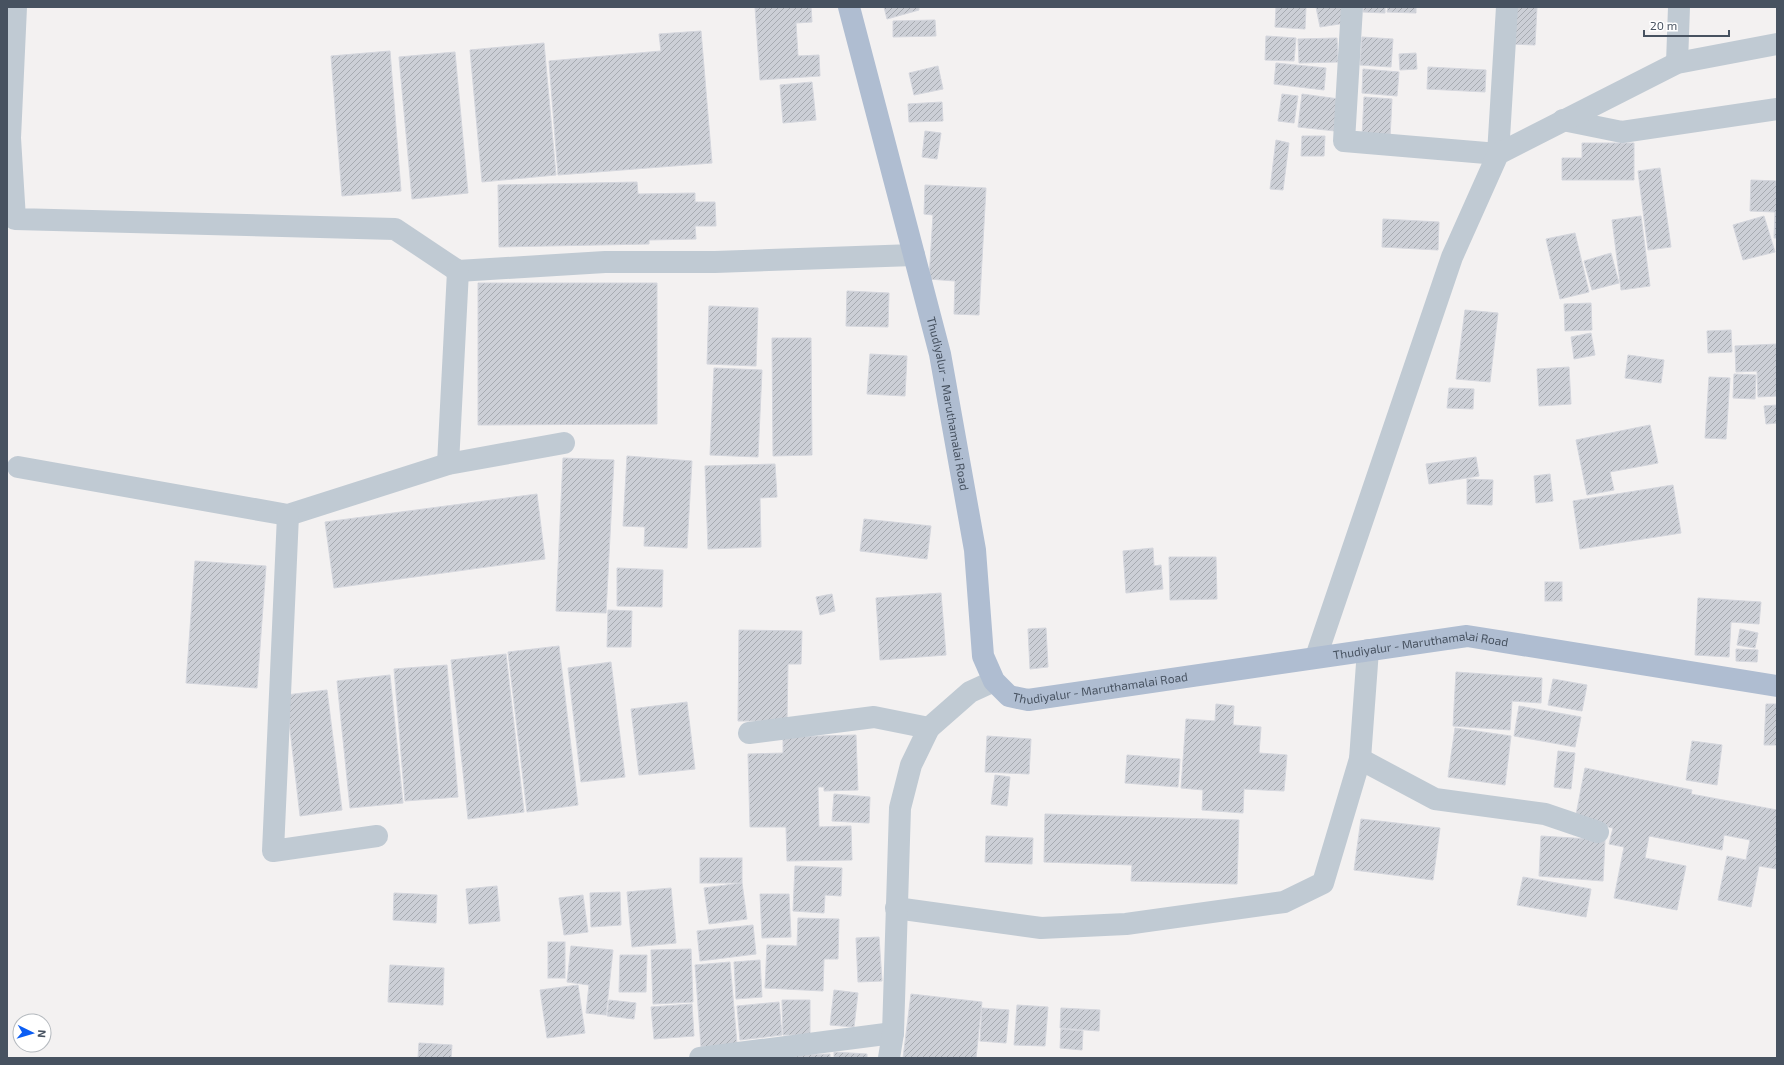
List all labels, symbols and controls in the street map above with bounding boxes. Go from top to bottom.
scale bar [1644,12,1729,38]
text: 20 m [1650,18,1677,32]
street label: Thudiyalur - Maruthamalai Road [925,315,972,492]
street label: Thudiyalur - Maruthamalai Road [1332,628,1509,661]
street label: Thudiyalur - Maruthamalai Road [1012,669,1189,706]
north arrow [12,1013,52,1053]
text: N [36,1029,49,1038]

